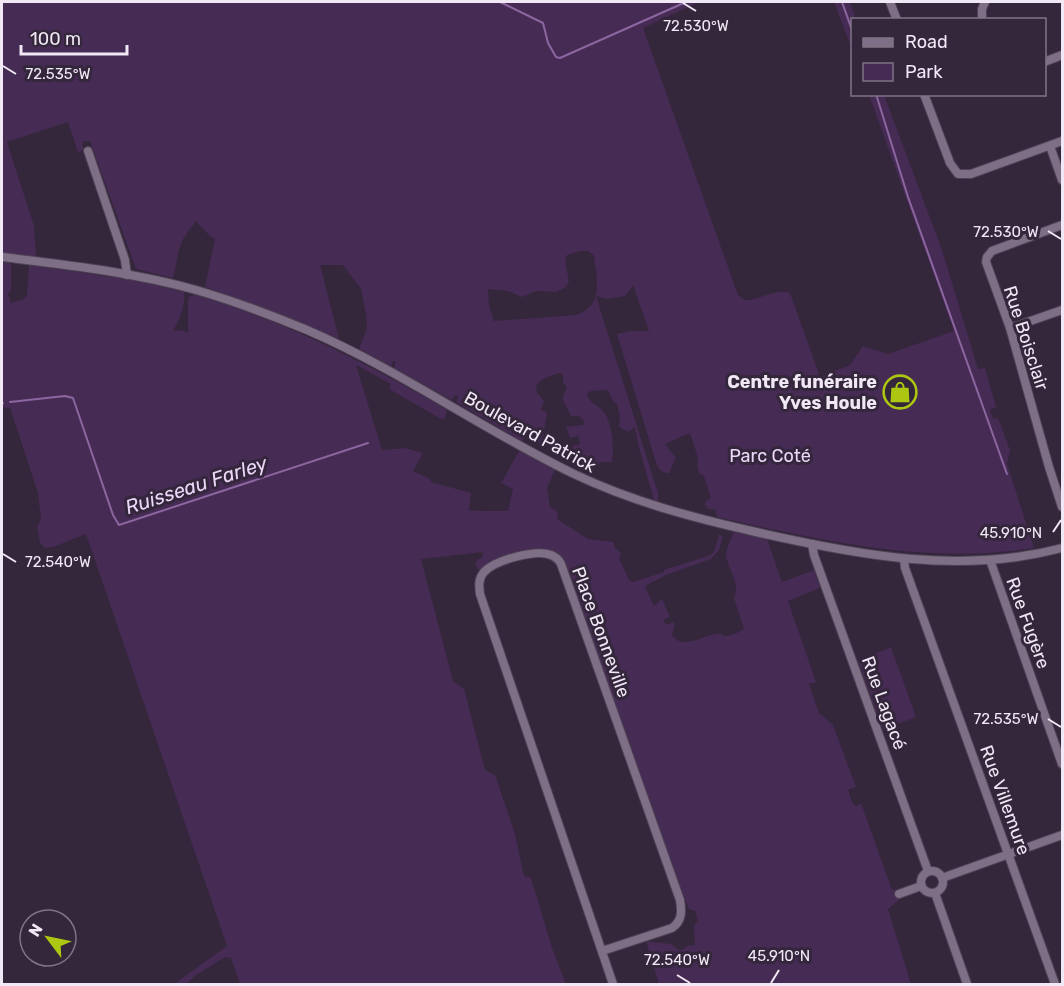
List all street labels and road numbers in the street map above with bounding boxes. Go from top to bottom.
street label: Rue Boisclair [999,283,1053,393]
street label: Boulevard Patrick [460,387,600,478]
street label: Place Bonneville [567,564,635,700]
street label: Rue Fugère [1001,574,1055,672]
street label: Rue Lagacé [857,653,911,753]
street label: Rue Villemure [975,742,1035,858]

